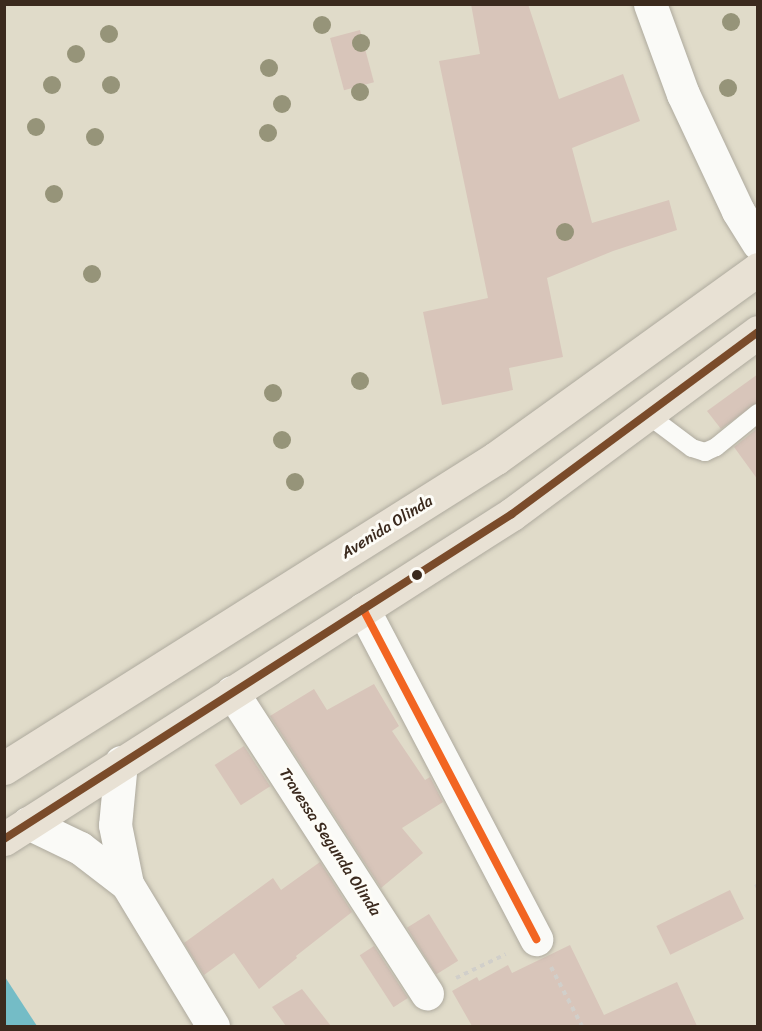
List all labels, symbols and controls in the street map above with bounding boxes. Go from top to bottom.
street label: Avenida Olinda [338,491,436,563]
unlabelled marker [411,569,423,581]
street label: Travessa Segunda Olinda [275,764,385,920]

